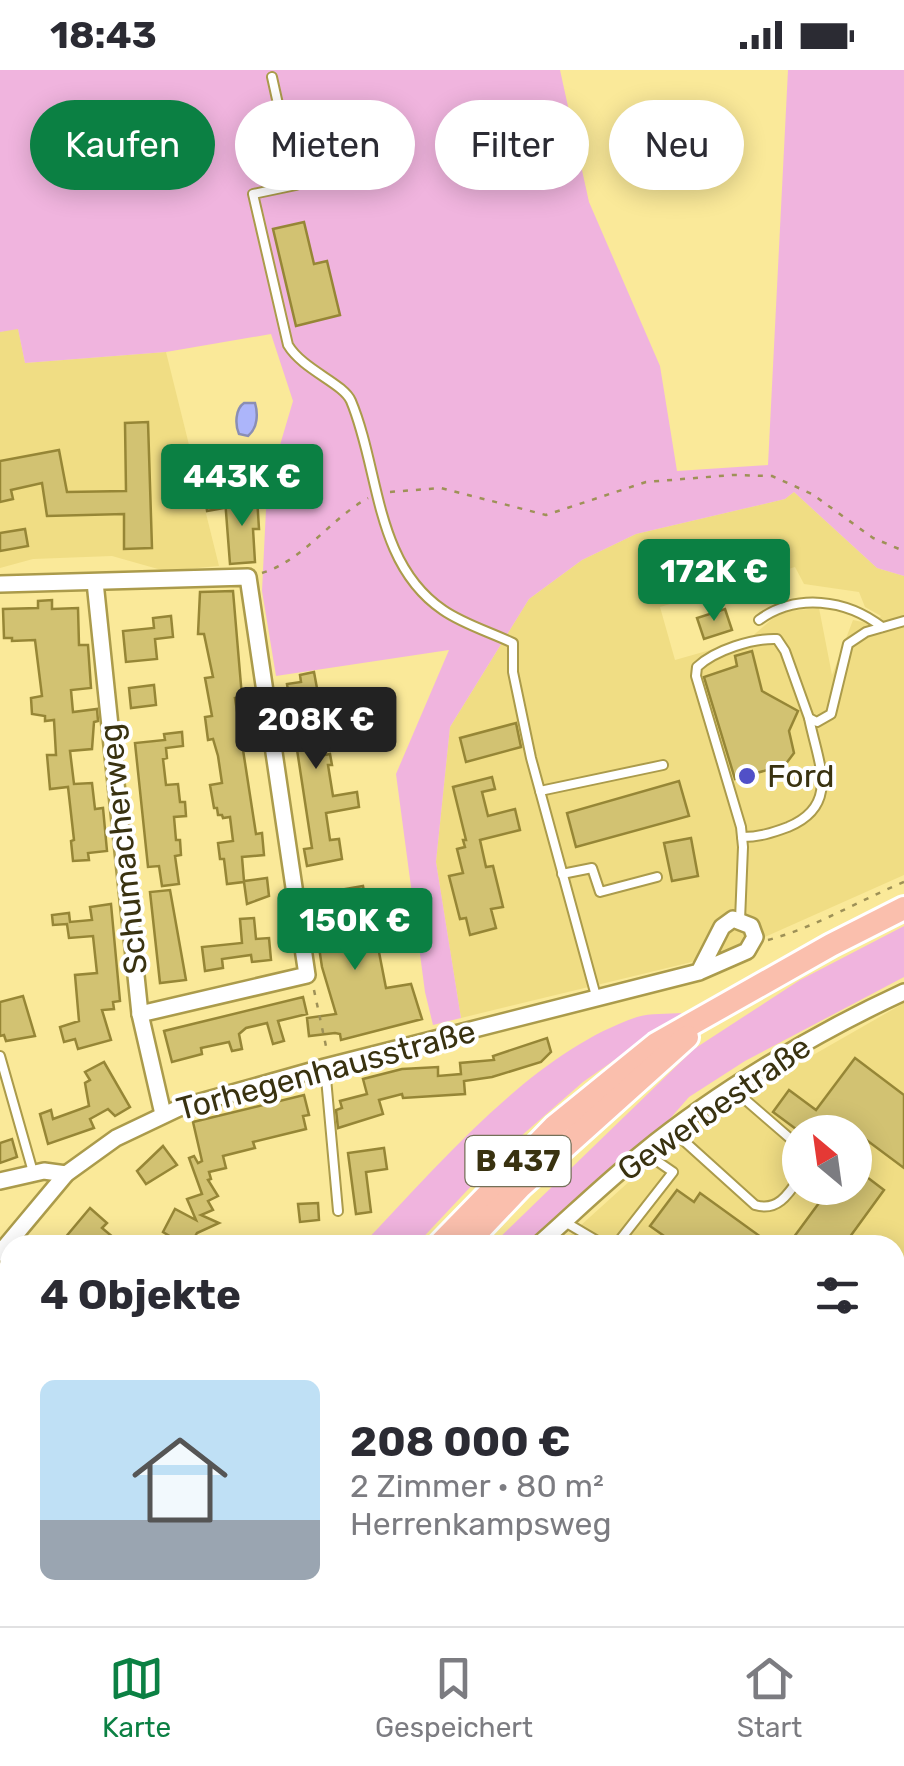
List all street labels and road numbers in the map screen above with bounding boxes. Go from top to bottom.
street label: Schumacherweg [91,722,155,976]
street label: Torhegenhausstraße [172,1012,480,1128]
street label: Gewerbestraße [610,1027,818,1189]
road number: B 437 [466,1136,570,1186]

